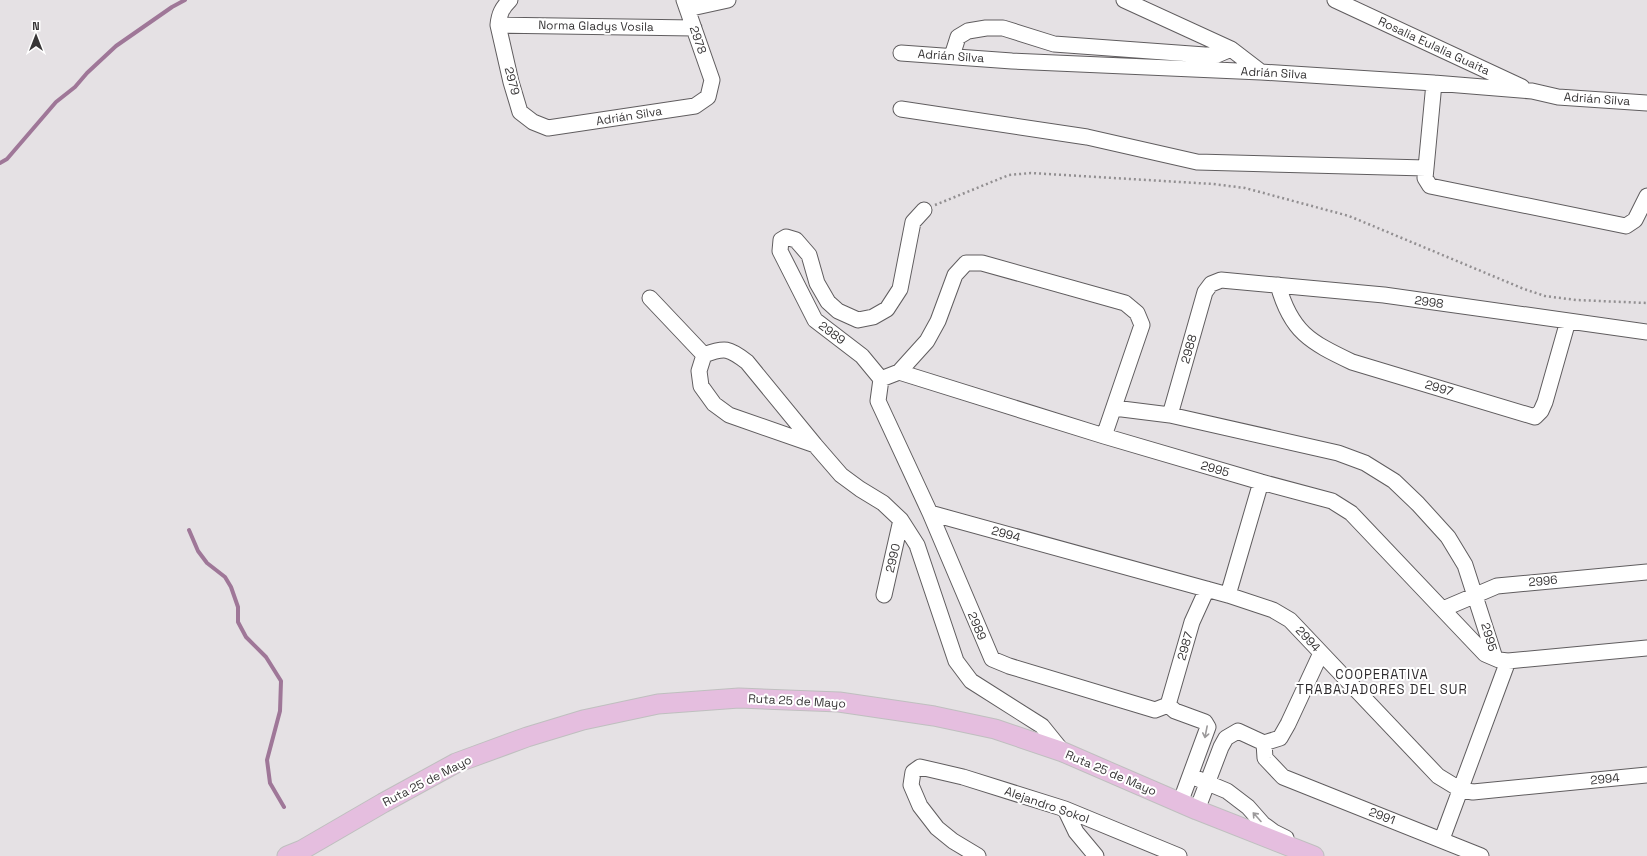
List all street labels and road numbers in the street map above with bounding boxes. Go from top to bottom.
street label: Rosalia Eulalia Guaita [1376,13,1492,79]
street label: Norma Gladys Vosila [538,17,654,35]
street label: 2978 [686,24,710,56]
street label: Adrián Silva [917,46,985,66]
street label: Adrián Silva [1240,63,1308,83]
street label: 2979 [501,65,523,97]
street label: Adrián Silva [1563,89,1631,109]
street label: Adrián Silva [595,103,663,129]
street label: 2998 [1413,292,1445,312]
street label: 2989 [815,318,849,348]
street label: 2988 [1177,333,1201,365]
street label: 2997 [1423,376,1455,400]
street label: 2995 [1199,457,1231,481]
street label: 2994 [990,522,1023,546]
street label: 2990 [882,542,904,574]
street label: 2996 [1528,572,1558,590]
street label: 2989 [964,609,990,643]
street label: 2995 [1477,621,1501,653]
street label: 2994 [1292,623,1324,656]
street label: 2987 [1173,630,1197,662]
street label: Ruta 25 de Mayo [748,690,846,712]
street label: Ruta 25 de Mayo [1063,747,1159,799]
street label: Ruta 25 de Mayo [380,752,474,810]
street label: 2994 [1590,769,1621,788]
street label: Alejandro Sokol [1002,783,1092,827]
street label: 2991 [1367,804,1397,828]

